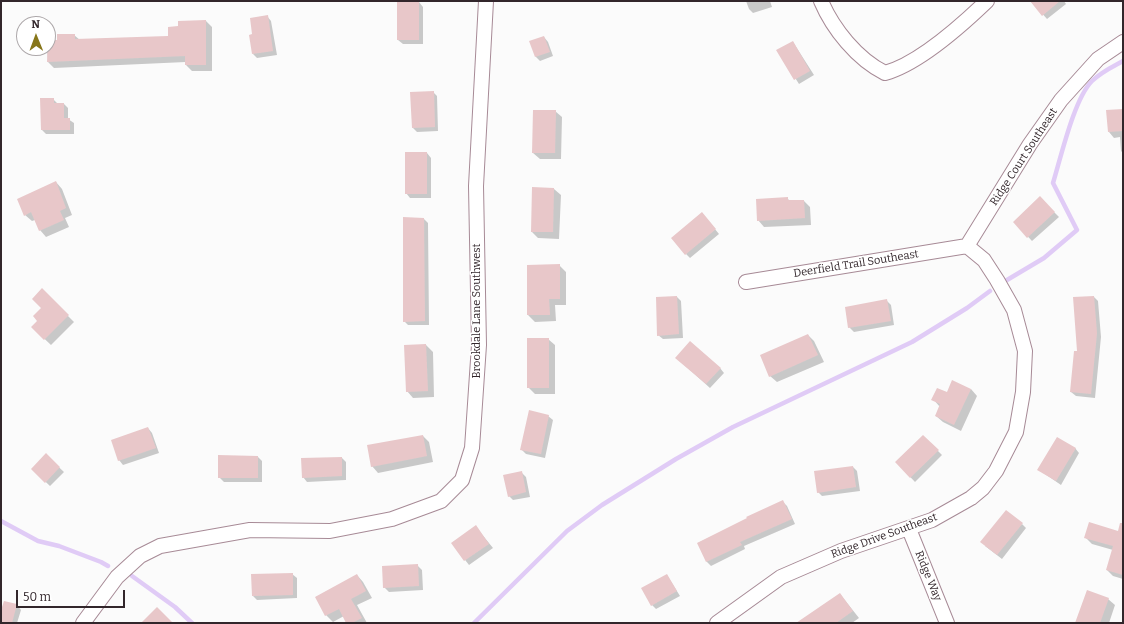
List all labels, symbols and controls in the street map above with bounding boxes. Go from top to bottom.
north arrow [16,16,56,56]
text: N [31,18,40,31]
street label: Ridge Court Southeast [988,106,1060,208]
street label: Brookdale Lane Southwest [470,244,484,378]
street label: Deerfield Trail Southeast [792,248,920,280]
street label: Ridge Drive Southeast [829,511,939,561]
street label: Ridge Way [912,549,944,603]
scale bar [18,582,127,608]
text: 50 m [23,590,51,604]

